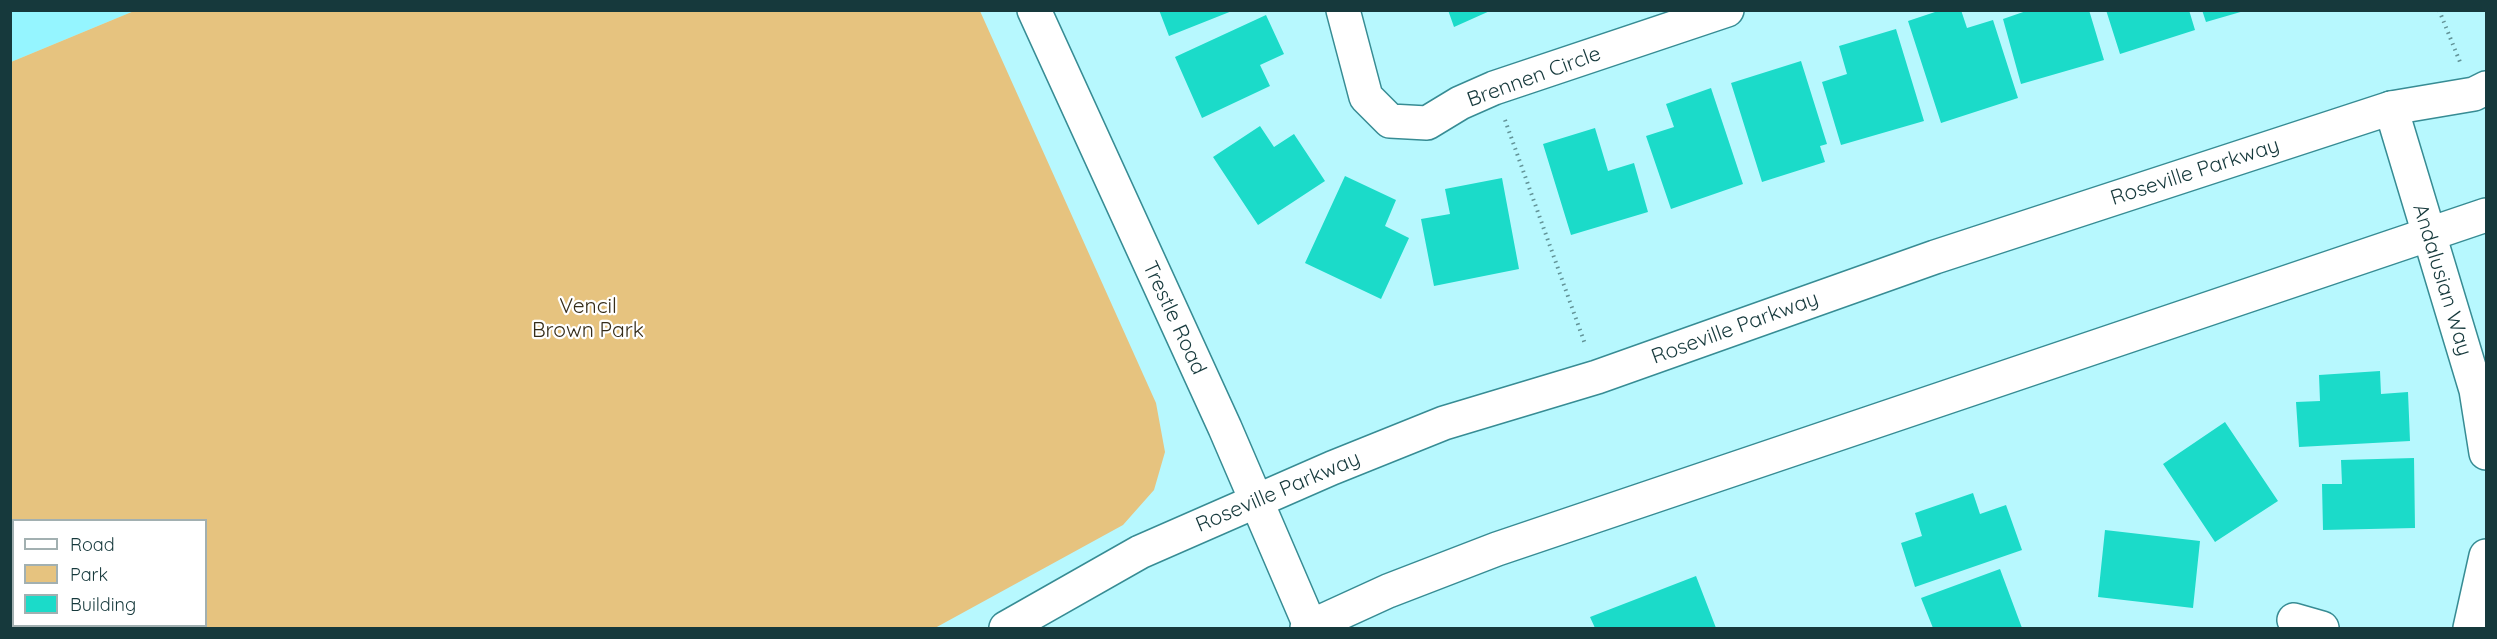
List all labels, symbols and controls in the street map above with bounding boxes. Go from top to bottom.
street label: Brennen Circle [1464,41,1604,113]
street label: Roseville Parkway [2107,133,2283,211]
street label: Andalusian Way [2407,201,2477,359]
street label: Trestle Road [1137,257,1211,379]
street label: Roseville Parkway [1648,286,1822,370]
park label: Vencil Brown Park [532,294,644,344]
street label: Roseville Parkway [1192,446,1364,538]
legend [12,519,207,627]
text: Road [70,533,115,556]
text: Park [70,563,108,586]
text: Building [70,593,136,616]

